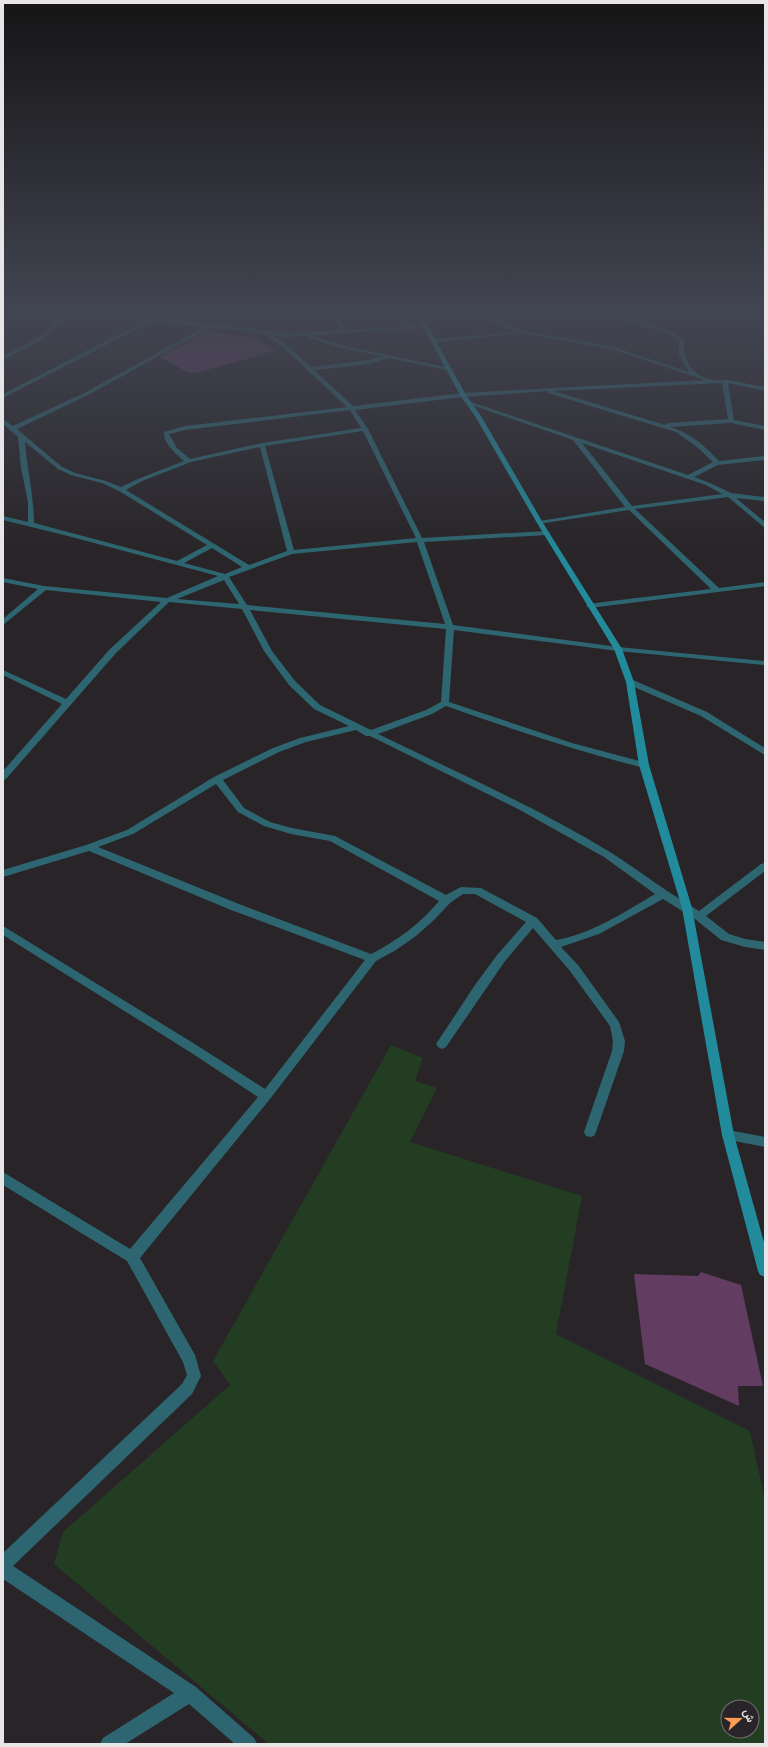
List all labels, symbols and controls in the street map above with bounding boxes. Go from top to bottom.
north arrow [720,1699,760,1739]
text: ش [740,1706,759,1724]

